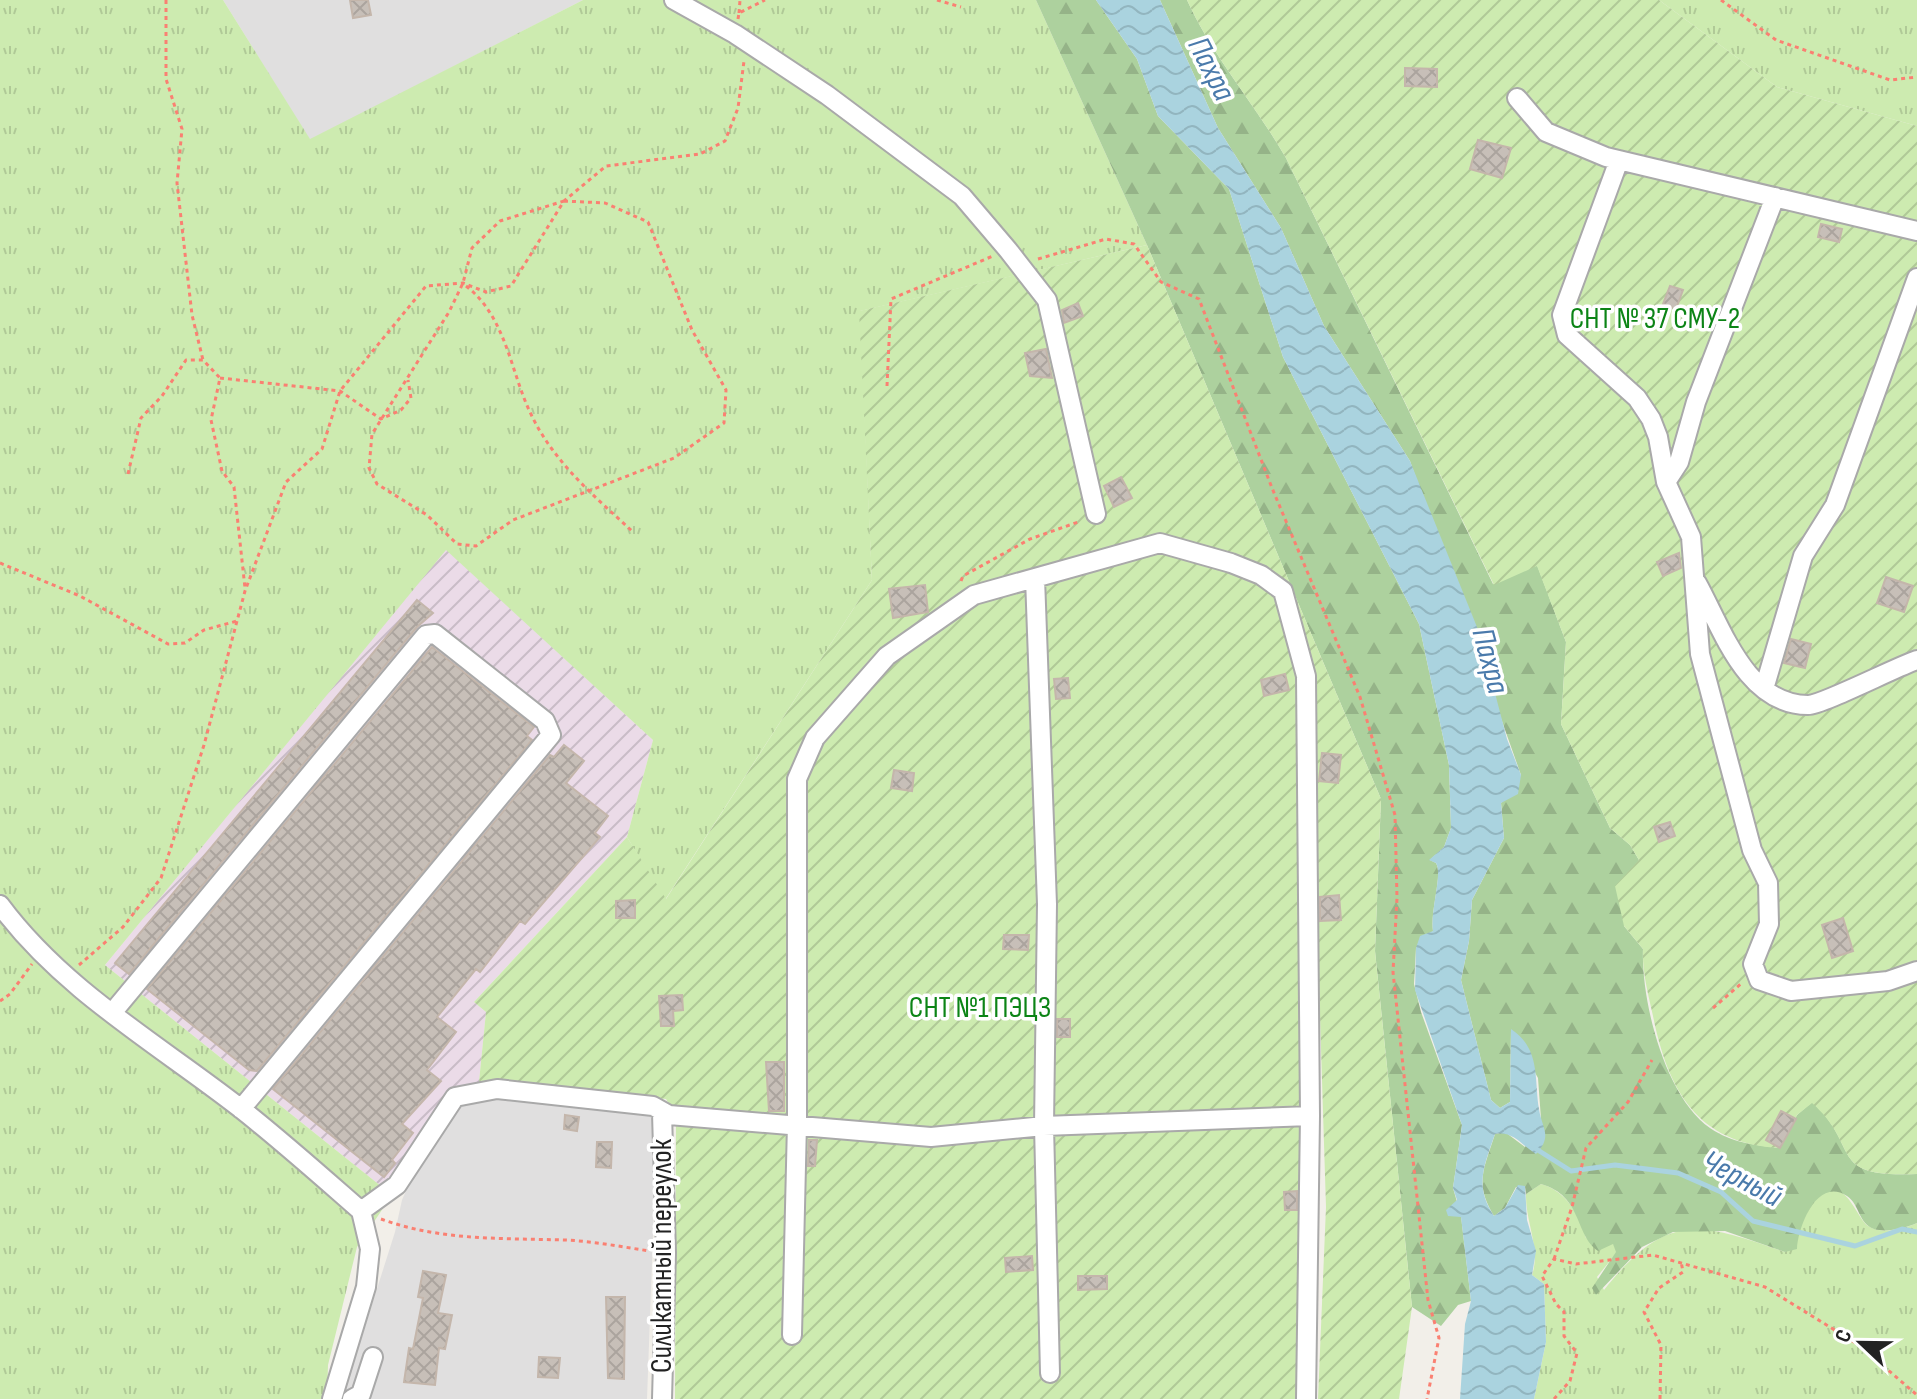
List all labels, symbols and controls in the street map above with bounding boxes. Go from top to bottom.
water label: Пахра [1179,31,1243,108]
park label: СНТ № 37 СМУ-2 [1570,301,1740,337]
water label: Пахра [1463,624,1517,698]
park label: СНТ №1 ПЭЦЗ [909,990,1051,1026]
street label: Силикатный переулок [644,1138,680,1373]
water label: Черный [1695,1142,1789,1216]
north arrow [1821,1303,1901,1383]
text: С [1829,1326,1858,1346]

